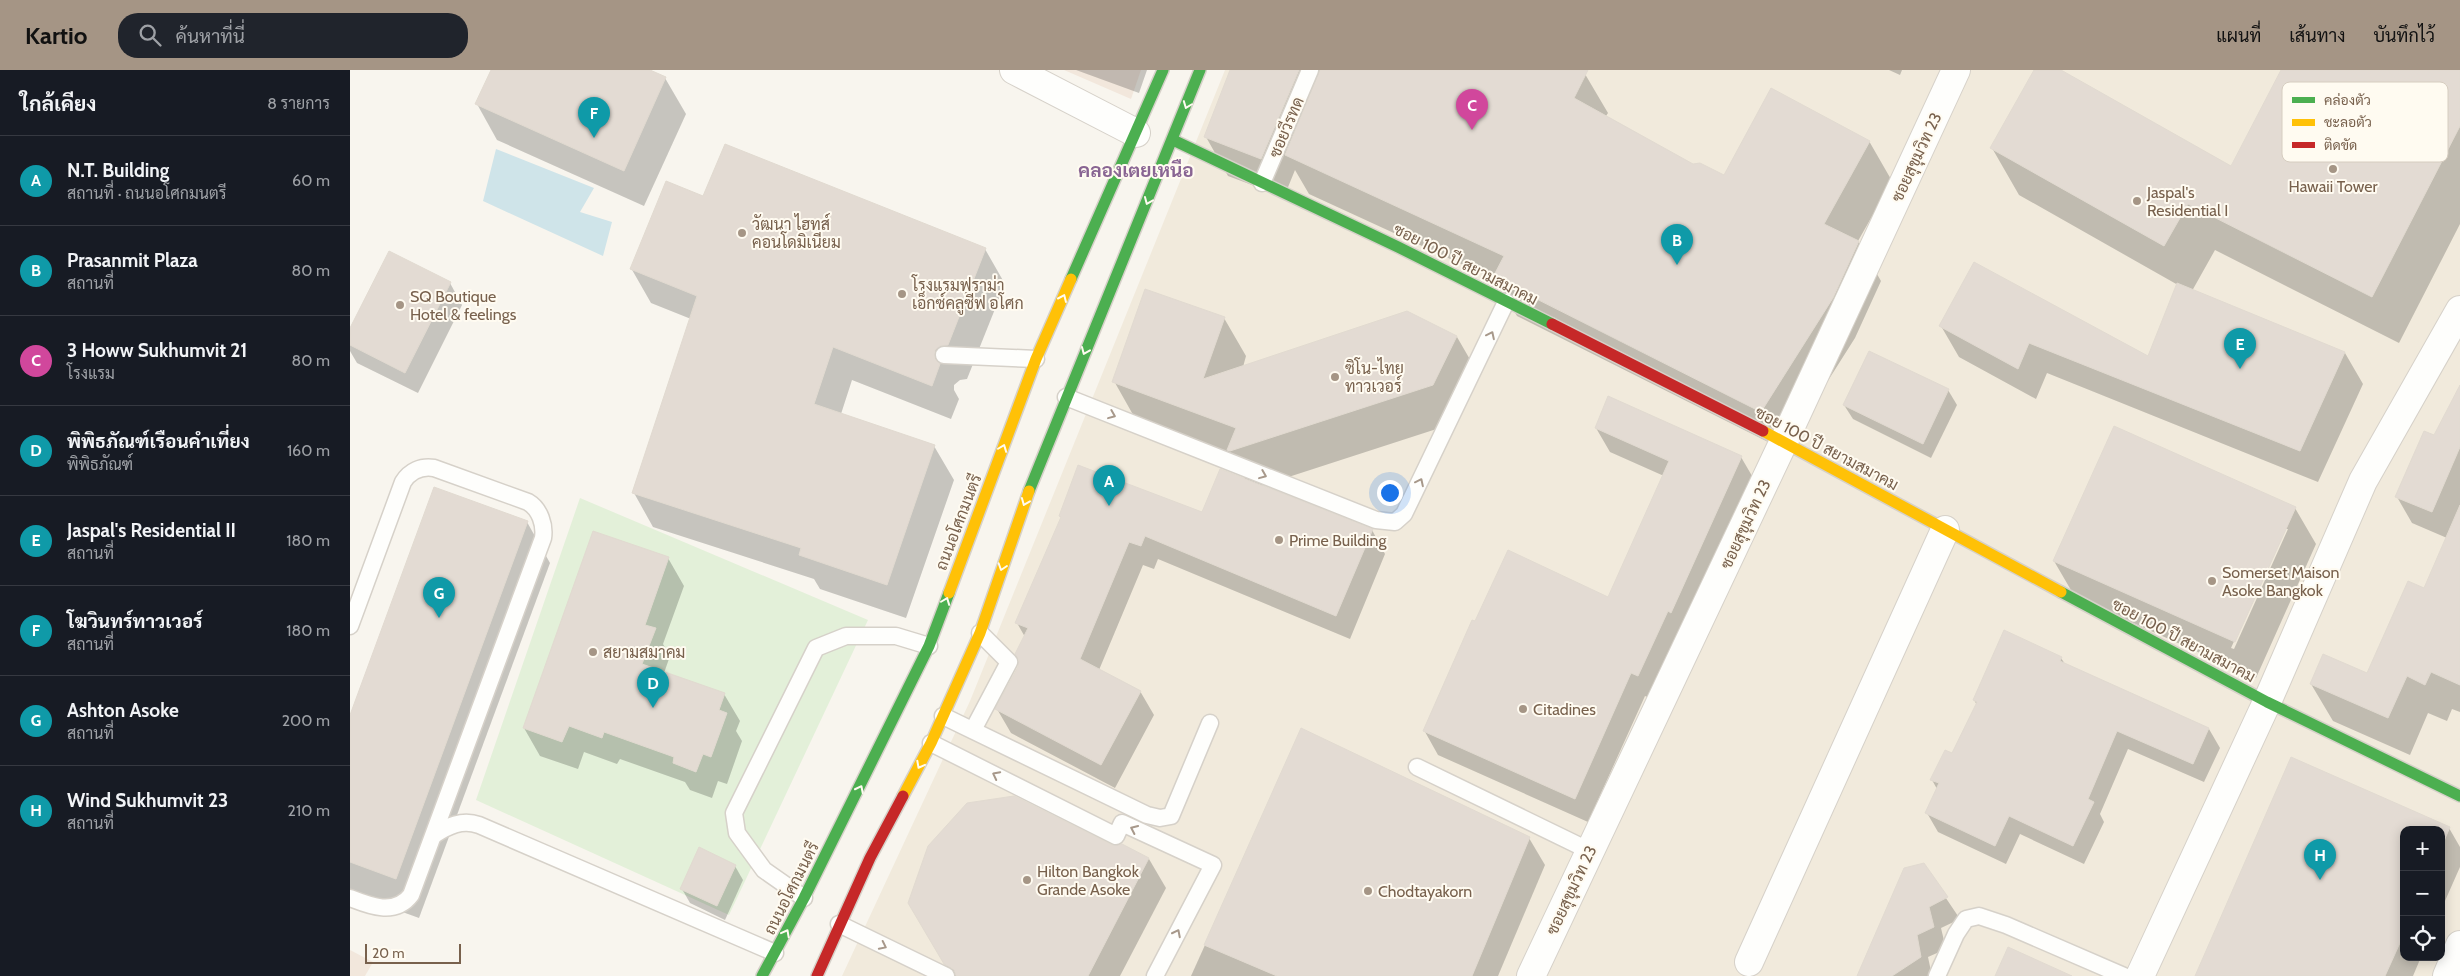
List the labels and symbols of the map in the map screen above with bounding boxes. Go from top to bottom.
legend [2282,82,2448,162]
pin: C [1456,89,1488,130]
text: คล่องตัว [2324,91,2371,109]
street label: ซอยวีรทด [1263,93,1308,161]
pin: F [578,97,610,138]
one-way arrow [1182,100,1193,109]
street label: ซอยสุขุมวิท 23 [1887,110,1947,206]
text: ชะลอตัว [2324,113,2372,131]
text: ติดขัด [2324,136,2357,154]
district label: คลองเตยเหนือ [1078,159,1194,182]
marker: Hawaii Tower [2327,163,2339,175]
place label: Hawaii Tower [2289,177,2378,196]
place label: Jaspal's Residential I [2146,183,2228,220]
marker: Jaspal's Residential I [2131,195,2143,207]
one-way arrow [1143,196,1154,205]
place label: วัฒนา ไฮทส์ คอนโดมิเนียม [752,212,841,252]
street label: ซอย 100 ปี สยามสมาคม [1390,220,1541,309]
pin: B [1661,224,1693,265]
marker: วัฒนา ไฮทส์ คอนโดมิเนียม [736,227,748,239]
place label: โรงแรมฟูราม่า เอ็กซ์คลูซีฟ อโศก [911,274,1024,315]
place label: SQ Boutique Hotel & feelings [410,287,517,324]
marker: โรงแรมฟูราม่า เอ็กซ์คลูซีฟ อโศก [896,288,908,300]
one-way arrow [1057,294,1068,303]
marker: SQ Boutique Hotel & feelings [394,299,406,311]
pin: E [2224,328,2256,369]
one-way arrow [1484,331,1495,340]
one-way arrow [1081,346,1092,355]
place label: ซิโน-ไทย ทาวเวอร์ [1345,357,1404,396]
marker: ซิโน-ไทย ทาวเวอร์ [1329,371,1341,383]
street label: ซอย 100 ปี สยามสมาคม [1752,403,1902,494]
one-way arrow [1107,409,1115,419]
one-way arrow [997,445,1007,453]
pin: A [1093,465,1125,506]
one-way arrow [1258,469,1267,479]
street label: ถนนอโศกมนตรี [930,470,986,573]
street label: ซอยสุขุมวิท 23 [1716,477,1776,573]
one-way arrow [1414,478,1424,487]
your location [1377,480,1403,506]
one-way arrow [1020,497,1031,506]
place label: Prime Building [1289,531,1387,550]
marker: Prime Building [1273,534,1285,546]
one-way arrow [998,562,1008,570]
place label: Somerset Maison Asoke Bangkok [2222,563,2340,600]
marker: Somerset Maison Asoke Bangkok [2206,575,2218,587]
pin: G [423,577,455,618]
street label: ซอย 100 ปี สยามสมาคม [2109,595,2259,686]
one-way arrow [940,597,950,605]
place label: สยามสมาคม [603,643,685,662]
marker: สยามสมาคม [587,646,599,658]
pin: D [637,667,669,708]
place label: Citadines [1533,700,1596,719]
marker: Citadines [1517,703,1529,715]
one-way arrow [916,760,926,769]
one-way arrow [992,771,1001,781]
one-way arrow [854,785,864,794]
one-way arrow [1130,824,1139,835]
street label: ถนนอโศกมนตรี [758,838,823,938]
pin: H [2304,839,2336,880]
street label: ซอยสุขุมวิท 23 [1542,843,1602,939]
place label: Hilton Bangkok Grande Asoke [1037,862,1140,899]
marker: Hilton Bangkok Grande Asoke [1021,874,1033,886]
place label: Chodtayakorn [1378,882,1472,901]
marker: Chodtayakorn [1362,885,1374,897]
one-way arrow [1171,929,1181,938]
one-way arrow [780,930,790,939]
one-way arrow [877,939,886,949]
scale bar [365,941,461,964]

